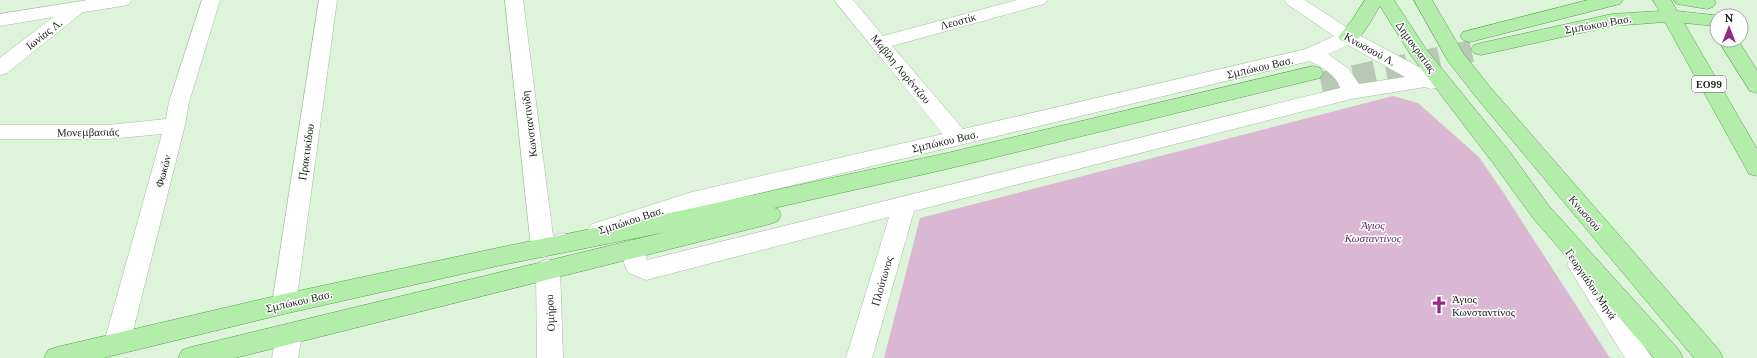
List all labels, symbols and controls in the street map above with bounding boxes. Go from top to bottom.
north arrow [1709,8,1749,48]
street label: Λεοστίκ [938,9,978,33]
street label: Σμπώκου Βασ. [1563,11,1633,37]
text: N [1725,11,1734,25]
street label: Ιωνίας Λ. [23,15,65,53]
street label: Δημοκρατίας [1393,19,1440,76]
street label: Κνωσσού Λ. [1342,29,1398,69]
street label: Μαβίλη Λορέντζου [868,32,934,107]
street label: Σμπώκου Βασ. [1225,53,1295,81]
road number: ΕΟ99 [1692,76,1726,92]
street label: Κωνσταντινίδη [518,90,540,158]
street label: Πρακτικίδου [295,122,317,181]
street label: Μονεμβασιάς [57,124,120,140]
street label: Σμπώκου Βασ. [910,127,980,155]
street label: Φωκών [152,153,174,189]
street label: Κνωσσού [1566,192,1605,234]
street label: Σμπώκου Βασ. [597,203,665,237]
park label: Άγιος Κωσταντίνος [1344,218,1402,245]
street label: Γεωργιάδου Μηνά [1562,246,1620,322]
street label: Πλούτωνος [868,254,896,308]
street label: Σμπώκου Βασ. [264,287,334,315]
place label: Άγιος Κωνσταντίνος [1452,292,1516,319]
street label: Ομήρου [542,294,558,332]
church icon: Άγιος Κωνσταντίνος [1429,295,1449,315]

